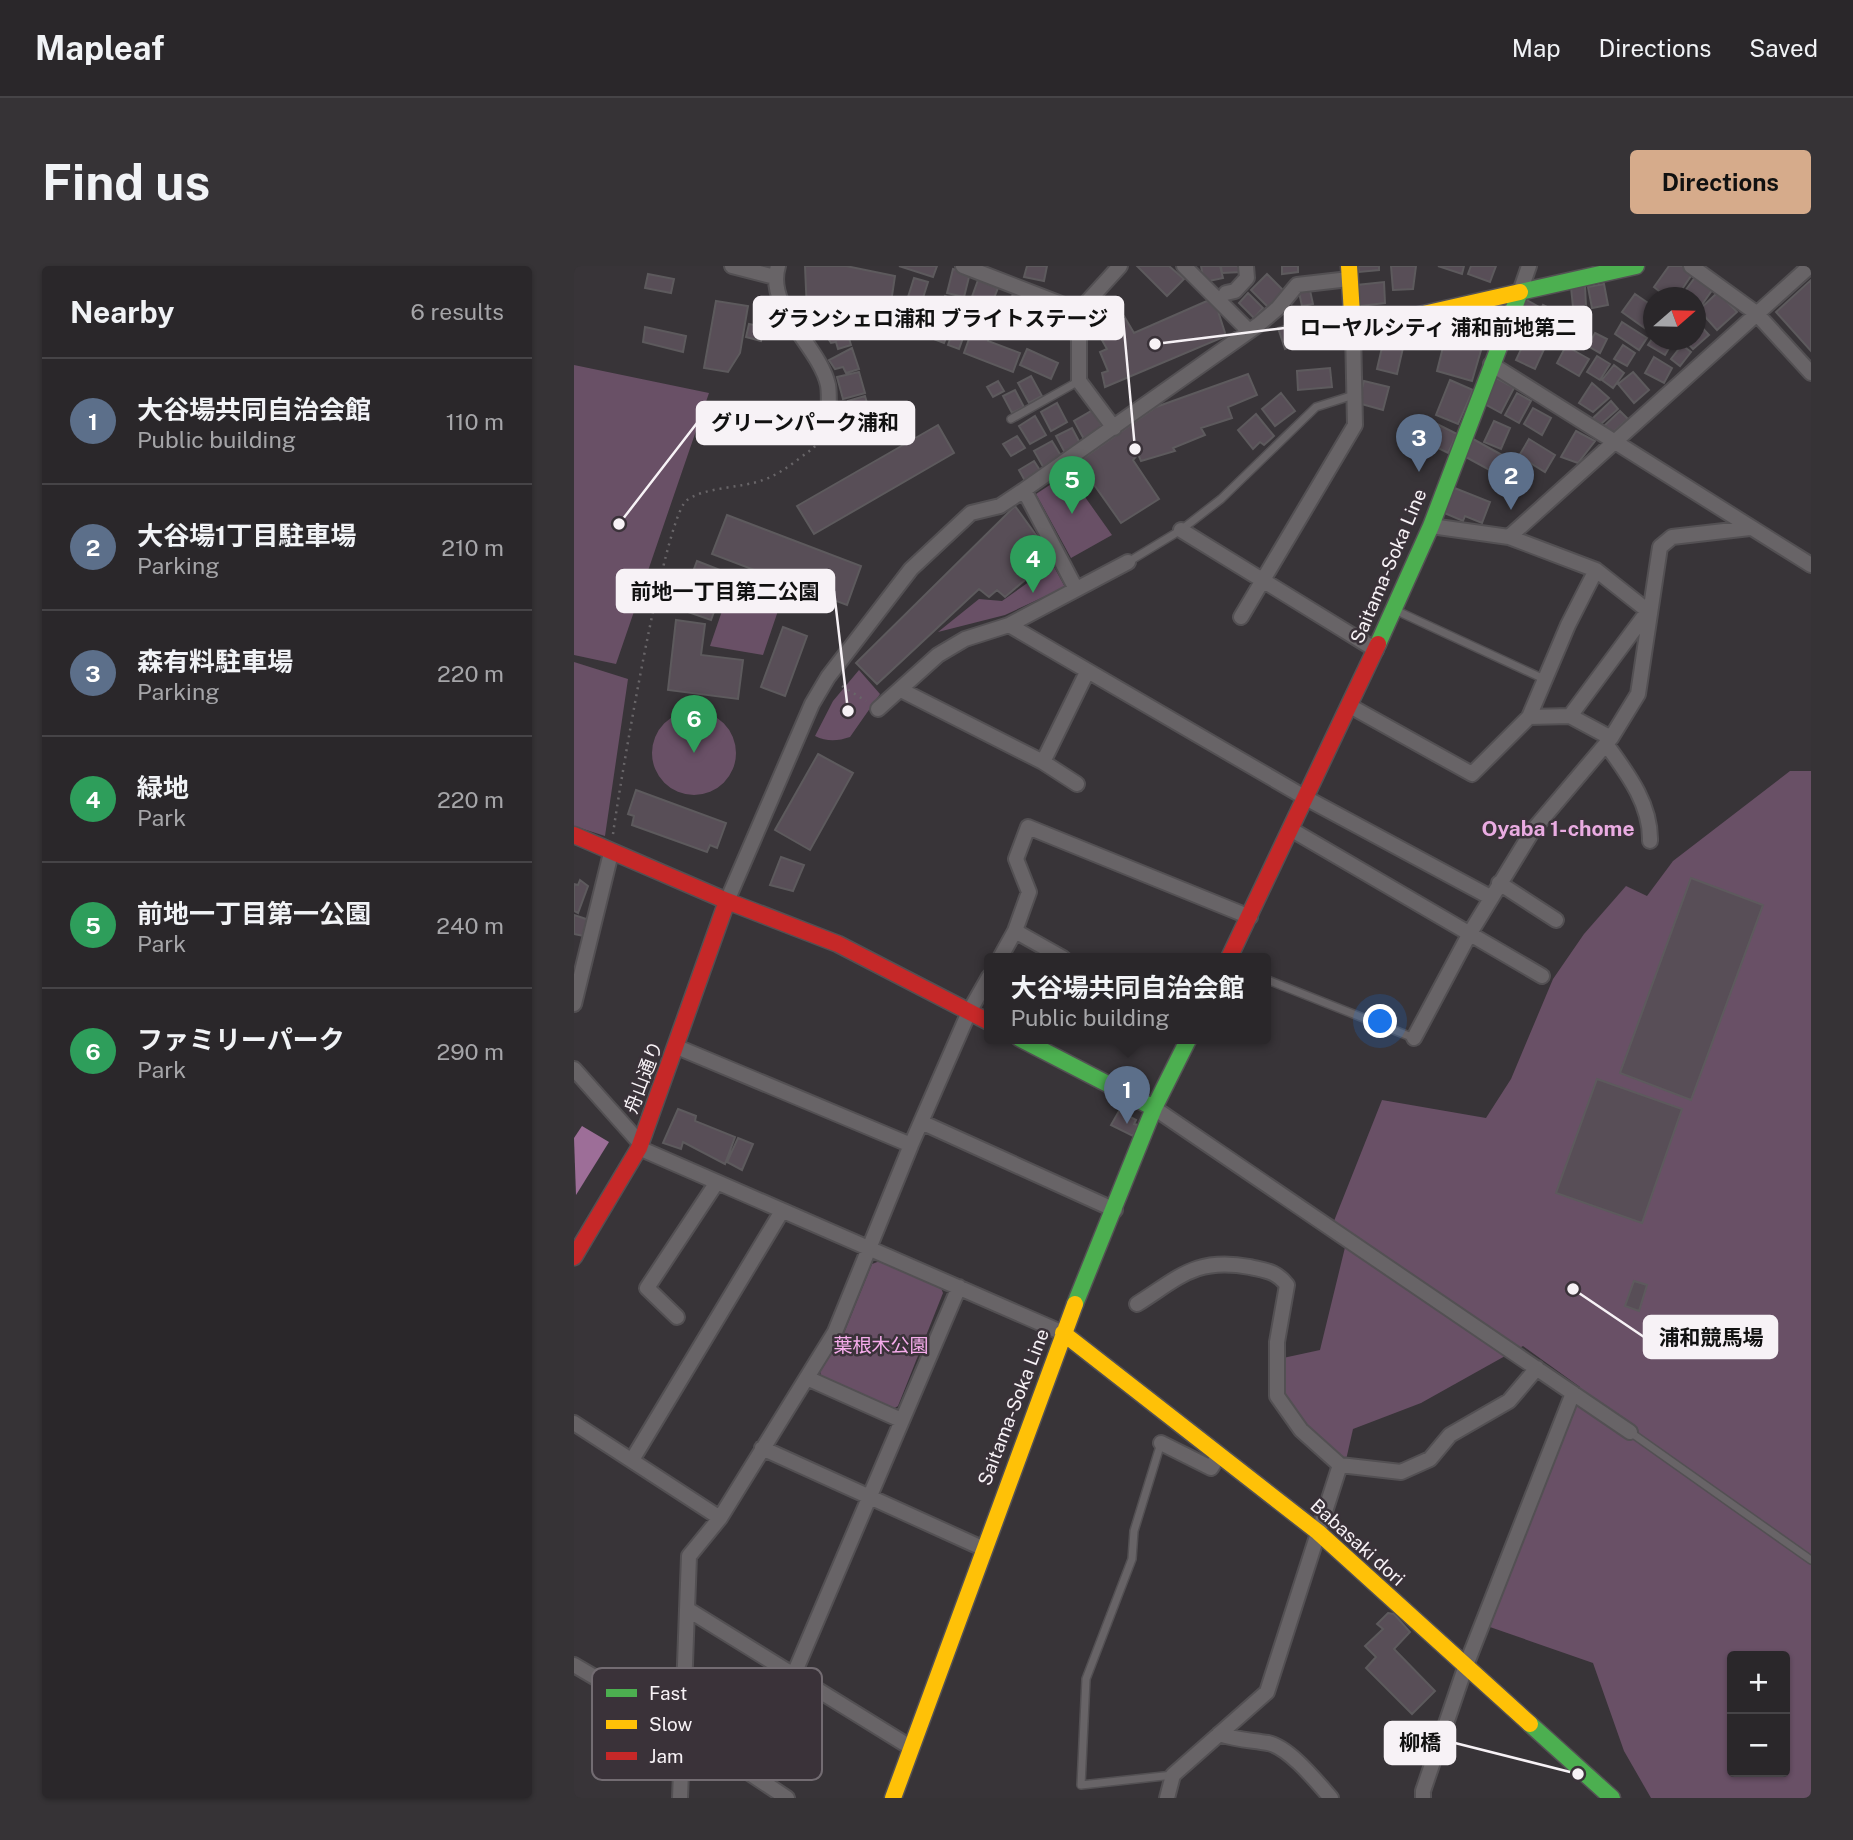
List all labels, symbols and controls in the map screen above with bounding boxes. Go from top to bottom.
text: Mapleaf [35,29,164,67]
text: Map [1512,34,1561,62]
text: Directions [1599,34,1711,62]
text: Saved [1749,34,1818,62]
button: Directions [1630,150,1811,214]
text: Find us [42,153,210,211]
north arrow [1643,287,1706,350]
text: Nearby [70,294,174,330]
callout: グランシェロ浦和 ブライトステージ [754,297,1123,339]
text: 6 results [411,298,504,325]
text: グランシェロ浦和 ブライトステージ [768,306,1108,331]
callout: ローヤルシティ 浦和前地第二 [1285,307,1591,349]
text: ローヤルシティ 浦和前地第二 [1300,315,1576,340]
text: 大谷場共同自治会館 [137,394,371,425]
callout: グリーンパーク浦和 [697,402,914,444]
text: 1 [88,408,98,435]
text: 110 m [446,408,504,435]
text: グリーンパーク浦和 [711,410,899,435]
pin: 3 [1396,414,1442,472]
text: Public building [137,426,296,453]
pin: 2 [1488,452,1534,510]
pin: 5 [1049,456,1095,514]
street label: Saitama-Soka Line [1345,485,1431,647]
text: 大谷場1丁目駐車場 [137,520,356,551]
text: 2 [86,534,100,561]
text: 210 m [441,534,504,561]
pin: 4 [1010,535,1056,593]
text: Parking [137,552,219,579]
callout: 前地一丁目第二公園 [617,570,834,612]
text: 前地一丁目第二公園 [631,579,820,604]
text: 森有料駐車場 [137,646,293,677]
text: 3 [85,660,101,687]
text: 220 m [437,660,504,687]
text: Parking [137,678,219,705]
pin: 6 [671,695,717,753]
text: 緑地 [137,772,189,803]
text: 4 [85,786,101,813]
text: 220 m [437,786,504,813]
text: Park [137,804,186,831]
district label: Oyaba 1-chome [1481,816,1635,841]
text: 前地一丁目第一公園 [137,898,371,929]
text: 5 [85,912,101,939]
text: 240 m [436,912,504,939]
text: Park [137,930,186,957]
popup [984,953,1271,1044]
text: 大谷場共同自治会館 [1010,972,1245,1003]
text: Public building [1010,1004,1169,1031]
your location [1363,1004,1397,1038]
text: ファミリーパーク [137,1024,345,1055]
text: 6 [85,1038,101,1065]
text: 290 m [437,1038,504,1065]
street label: 舟山通り [619,1038,667,1116]
text: Park [137,1056,186,1083]
pin: 1 [1104,1066,1150,1124]
callout: 浦和競馬場 [1644,1316,1777,1358]
text: 浦和競馬場 [1659,1325,1764,1350]
street label: Saitama-Soka Line [973,1326,1053,1488]
park label: 葉根木公園 [833,1334,929,1356]
street label: Babasaki dori [1306,1494,1410,1590]
map controls [1727,1651,1790,1777]
button: + [1727,1651,1790,1714]
legend [592,1668,822,1780]
text: Fast [649,1682,687,1704]
text: Slow [649,1713,693,1735]
button: − [1727,1714,1790,1777]
callout: 柳橋 [1385,1722,1455,1764]
text: 柳橋 [1399,1730,1441,1755]
text: Jam [649,1745,683,1767]

